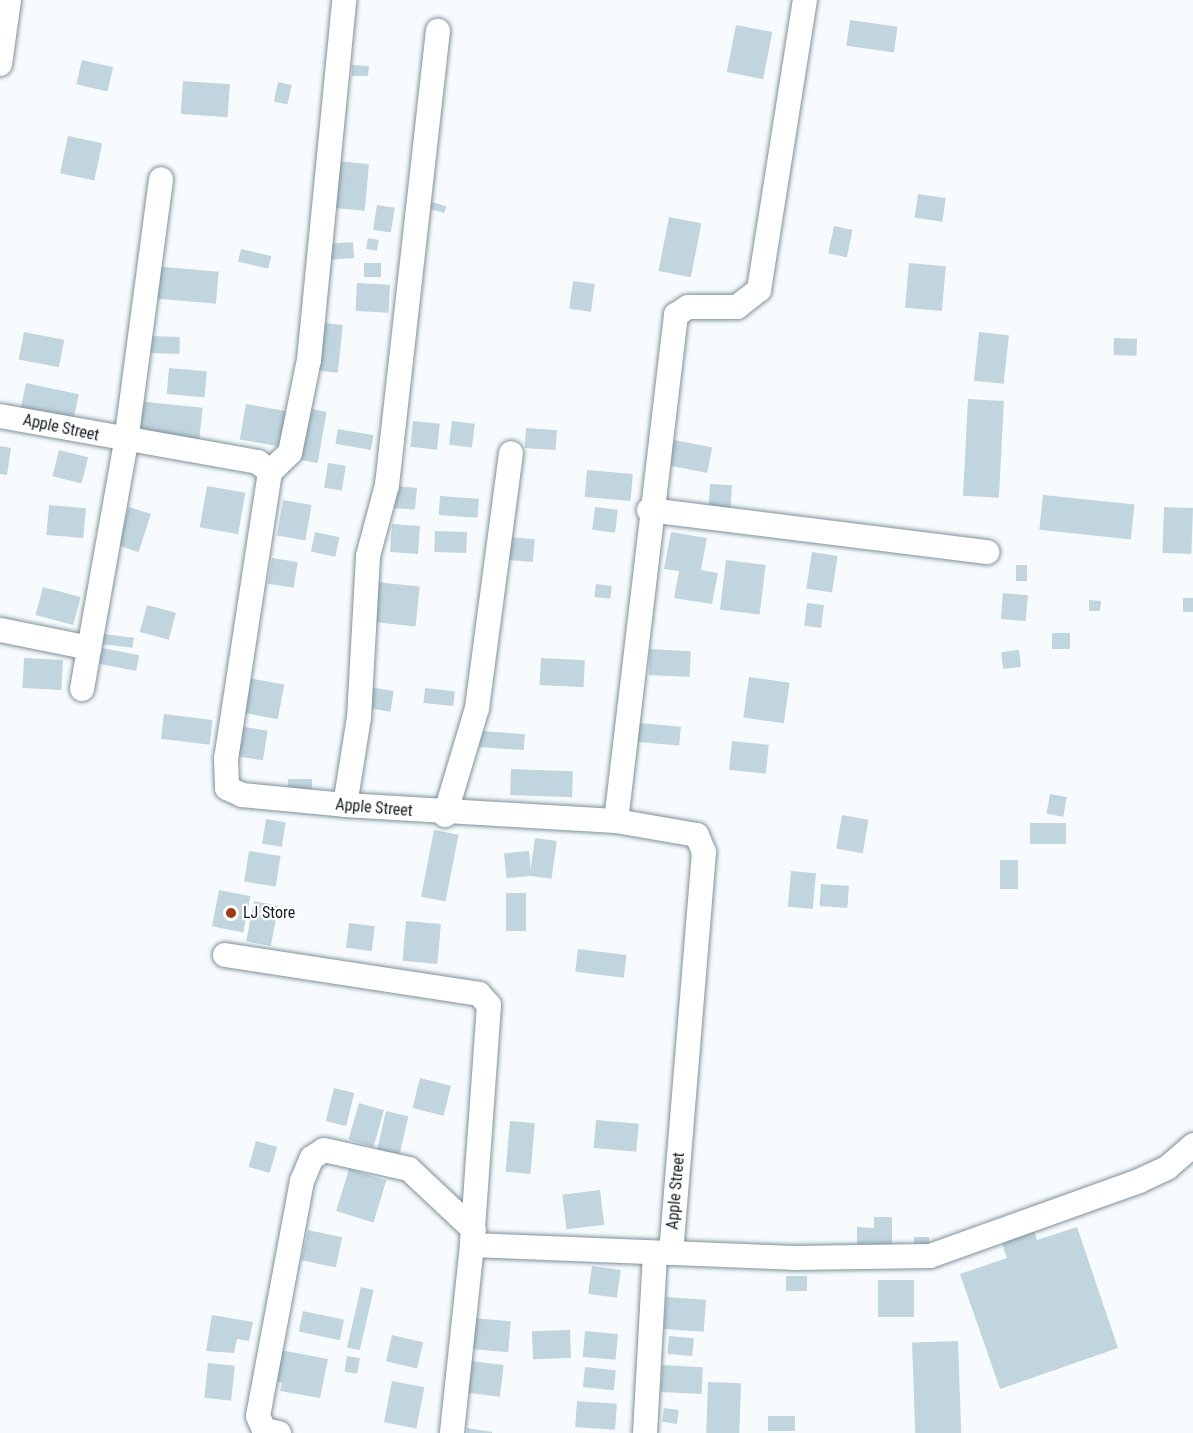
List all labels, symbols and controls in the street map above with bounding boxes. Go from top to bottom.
street label: Apple Street [21,411,101,445]
street label: Apple Street [335,795,413,821]
place label: LJ Store [243,903,295,923]
marker: LJ Store [224,906,238,920]
street label: Apple Street [663,1152,689,1230]

